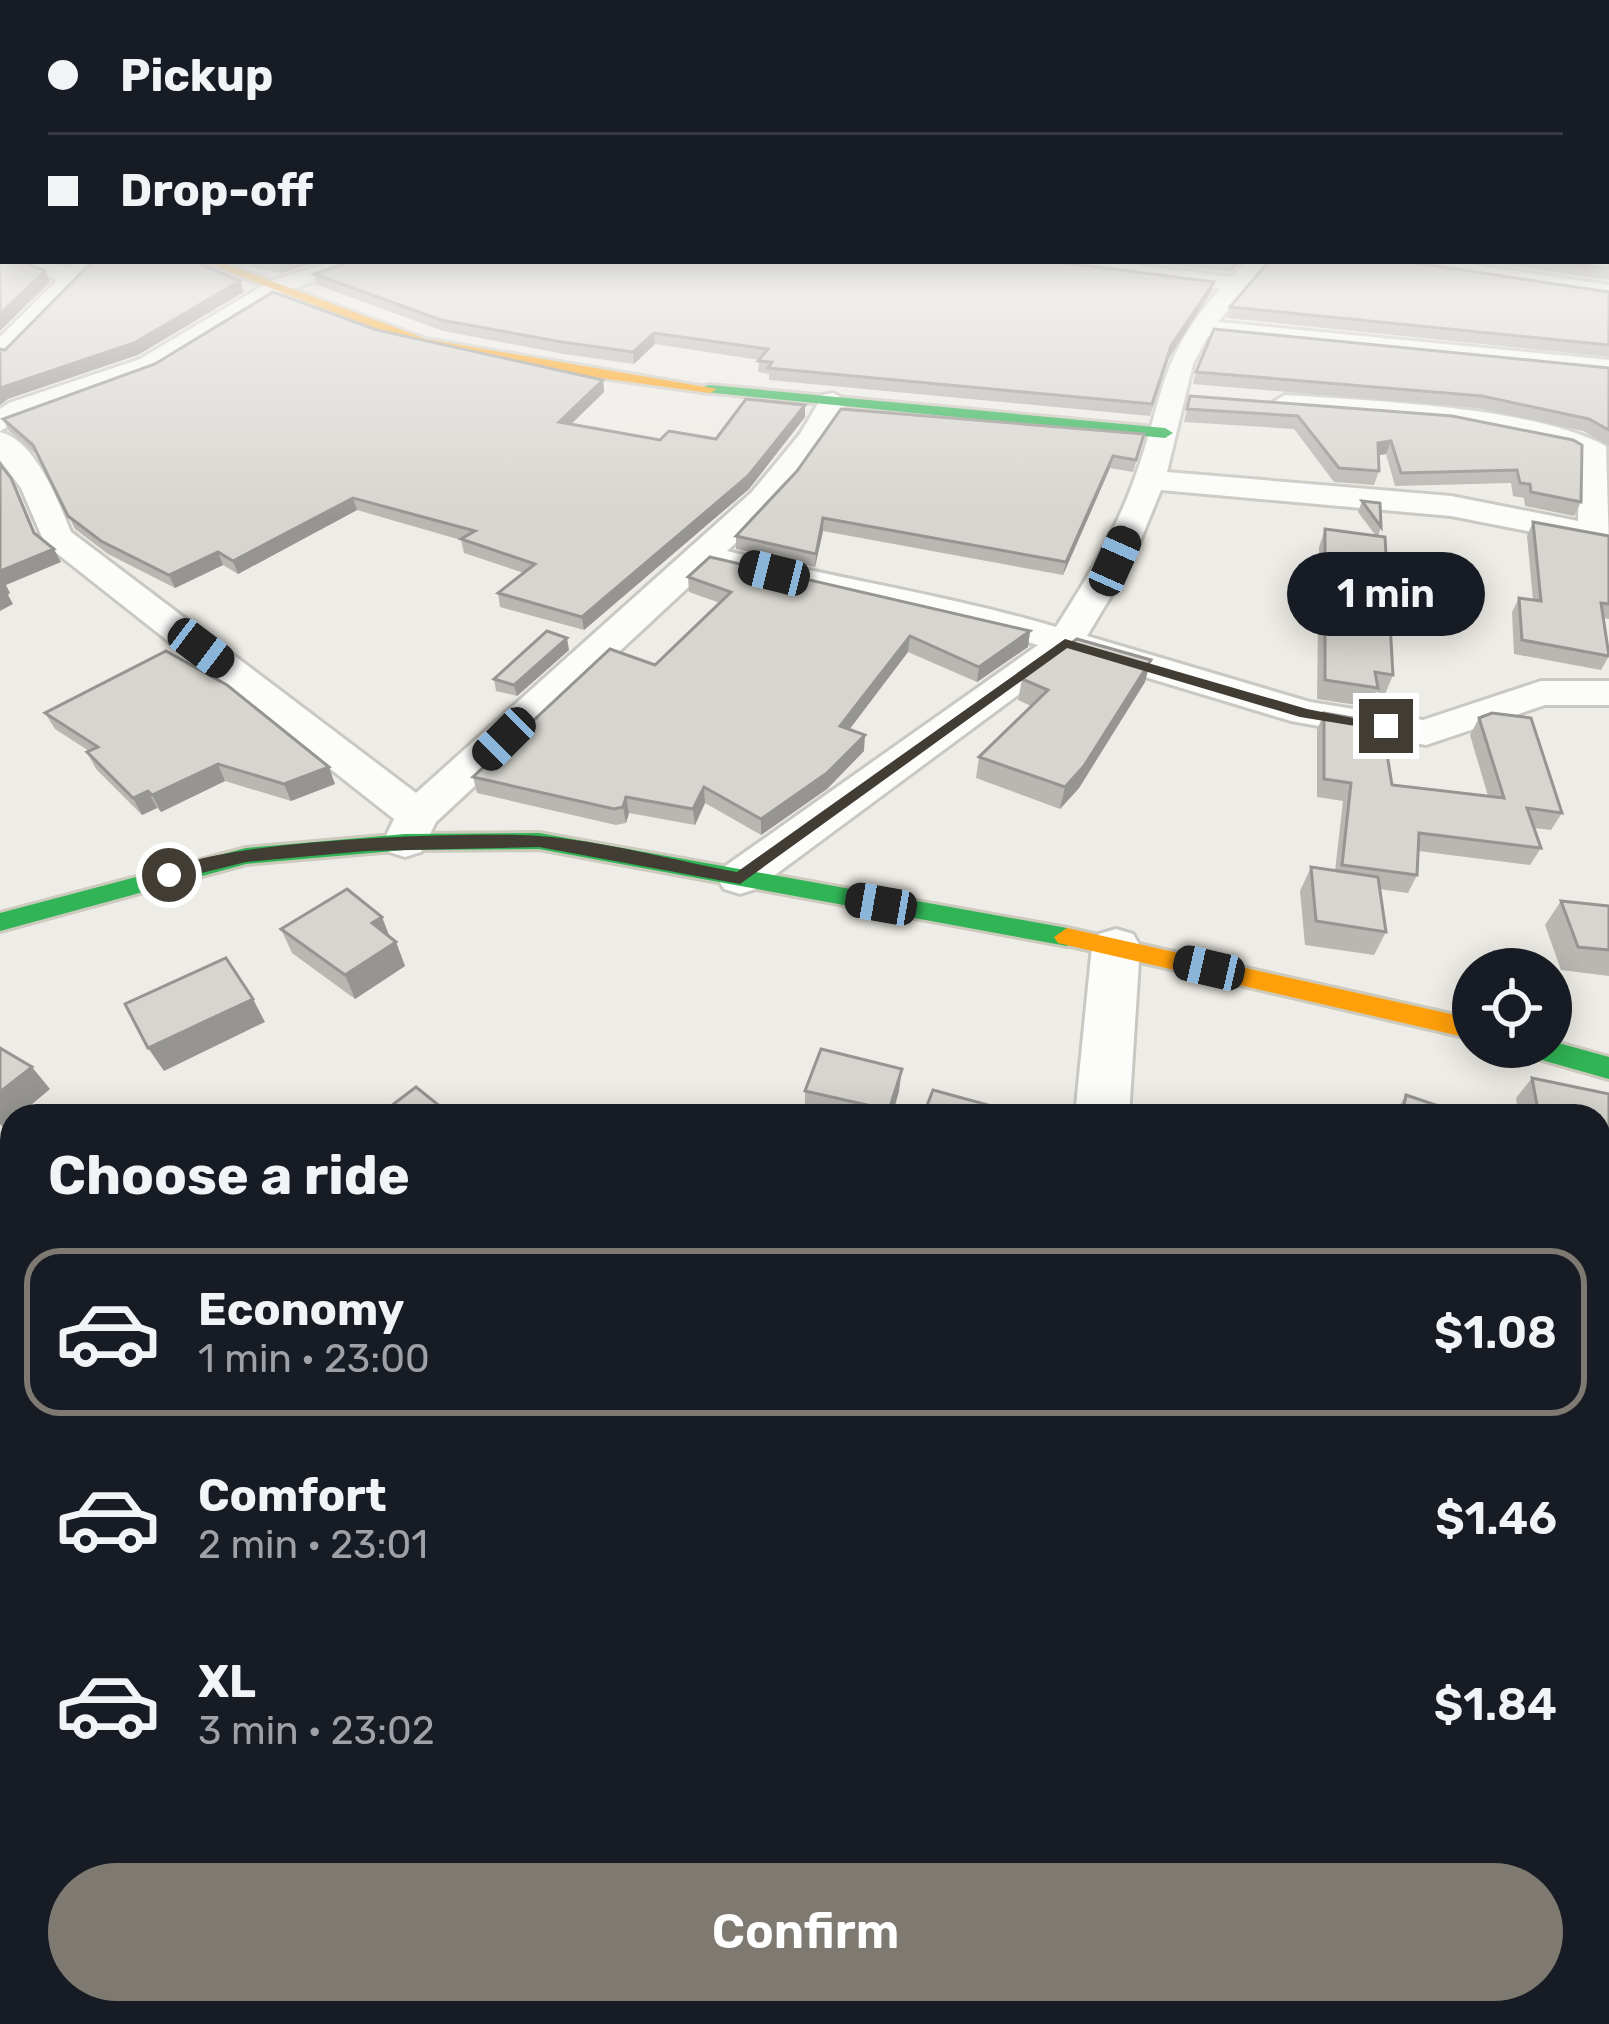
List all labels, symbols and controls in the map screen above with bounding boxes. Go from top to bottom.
text: Pickup [120,49,273,102]
text: Drop-off [120,164,313,217]
car [1084,521,1146,601]
car [735,547,813,599]
callout: 1 min [1287,552,1485,636]
text: 1 min [1337,571,1435,617]
car [161,612,241,684]
route end [1359,699,1413,753]
car [466,701,542,777]
route start [142,848,196,902]
car [842,880,920,928]
car [1170,942,1248,994]
map controls [1452,948,1572,1068]
button: locate [1452,948,1572,1068]
text: Choose a ride [48,1144,410,1208]
icon: car [54,1278,162,1386]
text: Economy [198,1283,404,1336]
text: $1.08 [1434,1306,1557,1359]
text: 1 min · 23:00 [198,1336,430,1382]
icon: car [54,1464,162,1572]
text: Comfort [198,1469,387,1522]
text: $1.46 [1435,1492,1557,1545]
text: 2 min · 23:01 [198,1522,428,1568]
icon: car [54,1650,162,1758]
text: XL [198,1655,256,1708]
text: $1.84 [1434,1678,1557,1731]
text: 3 min · 23:02 [198,1708,435,1754]
button: Confirm [48,1863,1563,2001]

